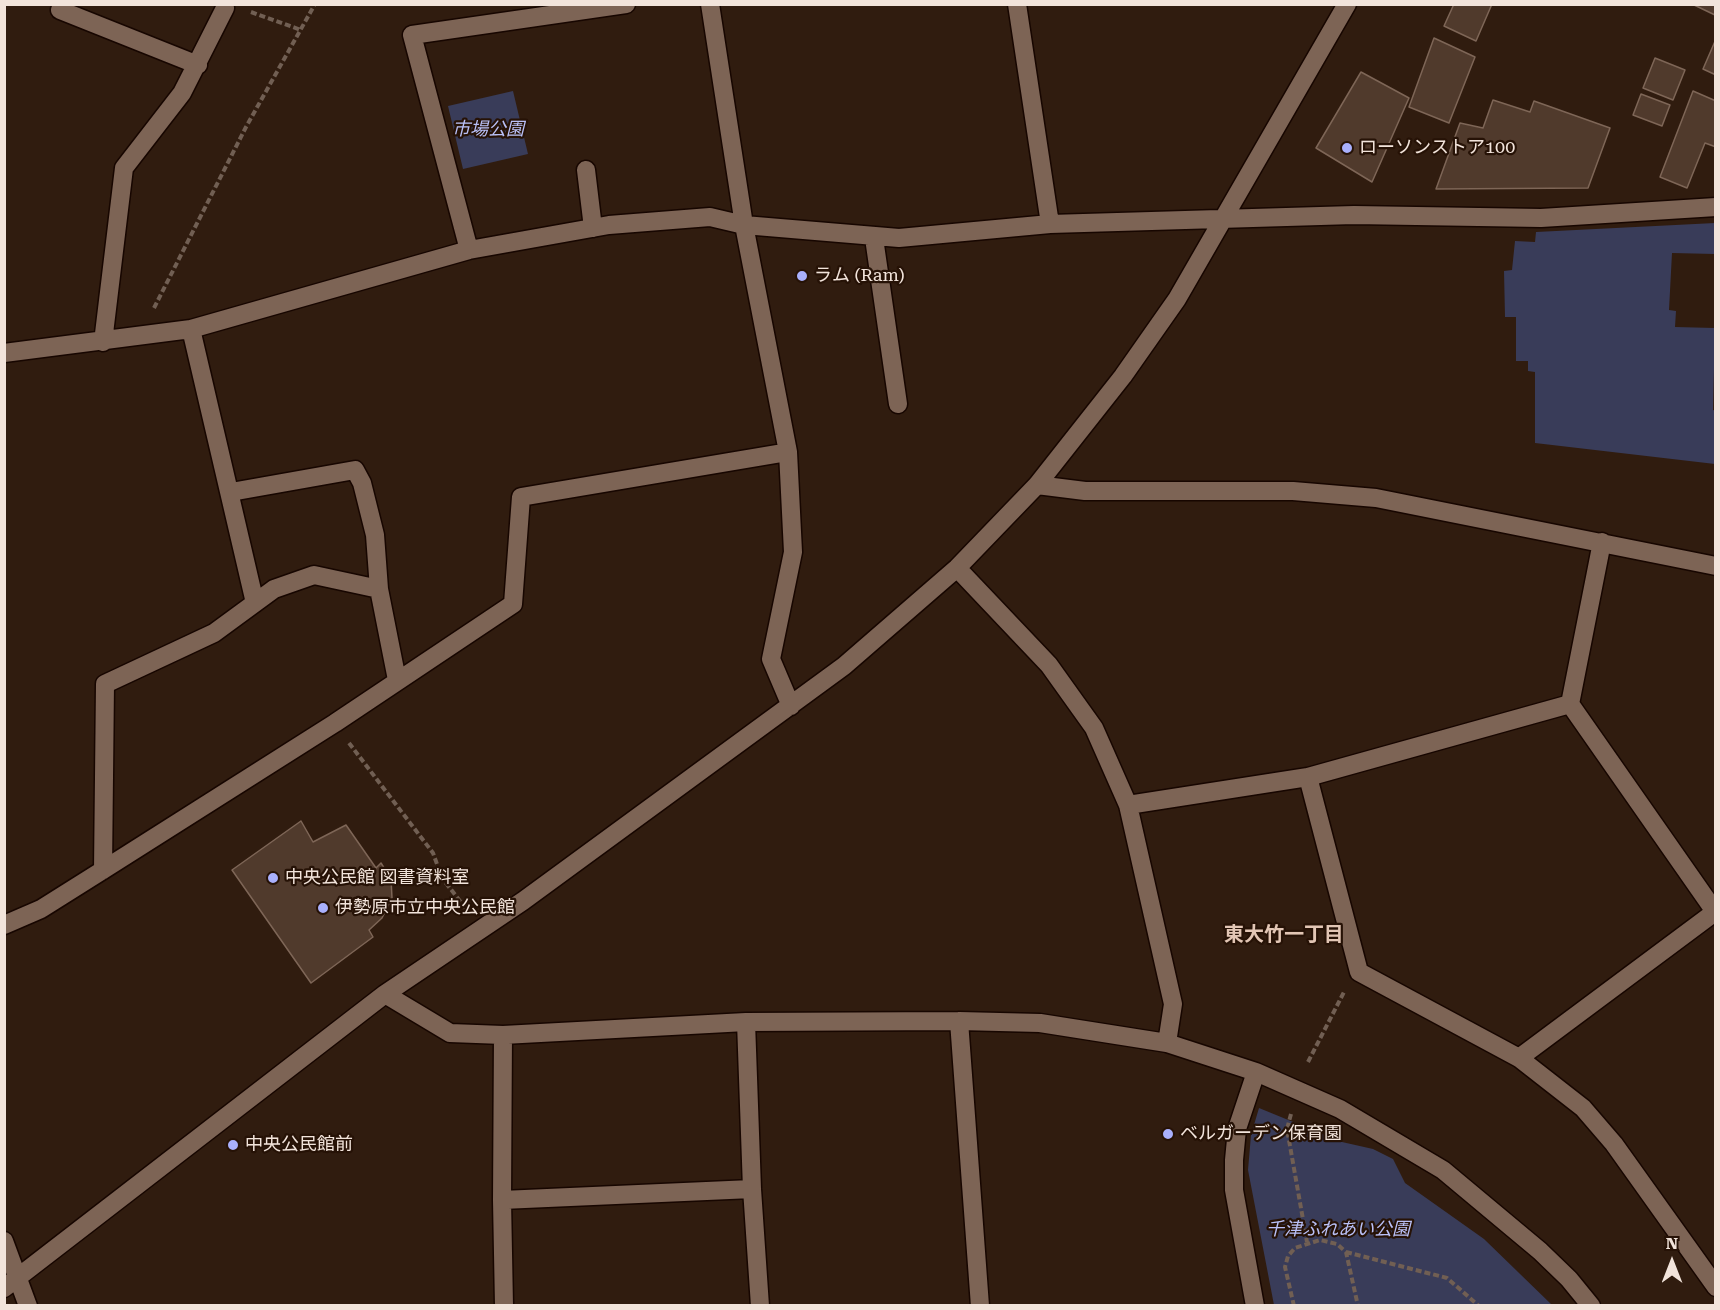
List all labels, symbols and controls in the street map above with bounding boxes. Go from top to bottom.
park label: 市場公園 [452,119,524,141]
place label: ローソンストア100 [1359,137,1515,159]
marker: ローソンストア100 [1340,141,1354,155]
place label: ラム (Ram) [814,265,905,287]
marker: ラム (Ram) [795,269,809,283]
place label: 中央公民館 図書資料室 [285,867,470,889]
marker: 中央公民館 図書資料室 [266,871,280,885]
place label: 伊勢原市立中央公民館 [335,897,515,919]
marker: 伊勢原市立中央公民館 [316,901,330,915]
district label: 東大竹一丁目 [1224,923,1344,947]
place label: ベルガーデン保育園 [1180,1123,1342,1145]
marker: ベルガーデン保育園 [1161,1127,1175,1141]
place label: 中央公民館前 [245,1134,353,1156]
marker: 中央公民館前 [226,1138,240,1152]
park label: 千津ふれあい公園 [1266,1219,1410,1241]
north arrow [1642,1232,1702,1292]
text: N [1666,1234,1678,1253]

